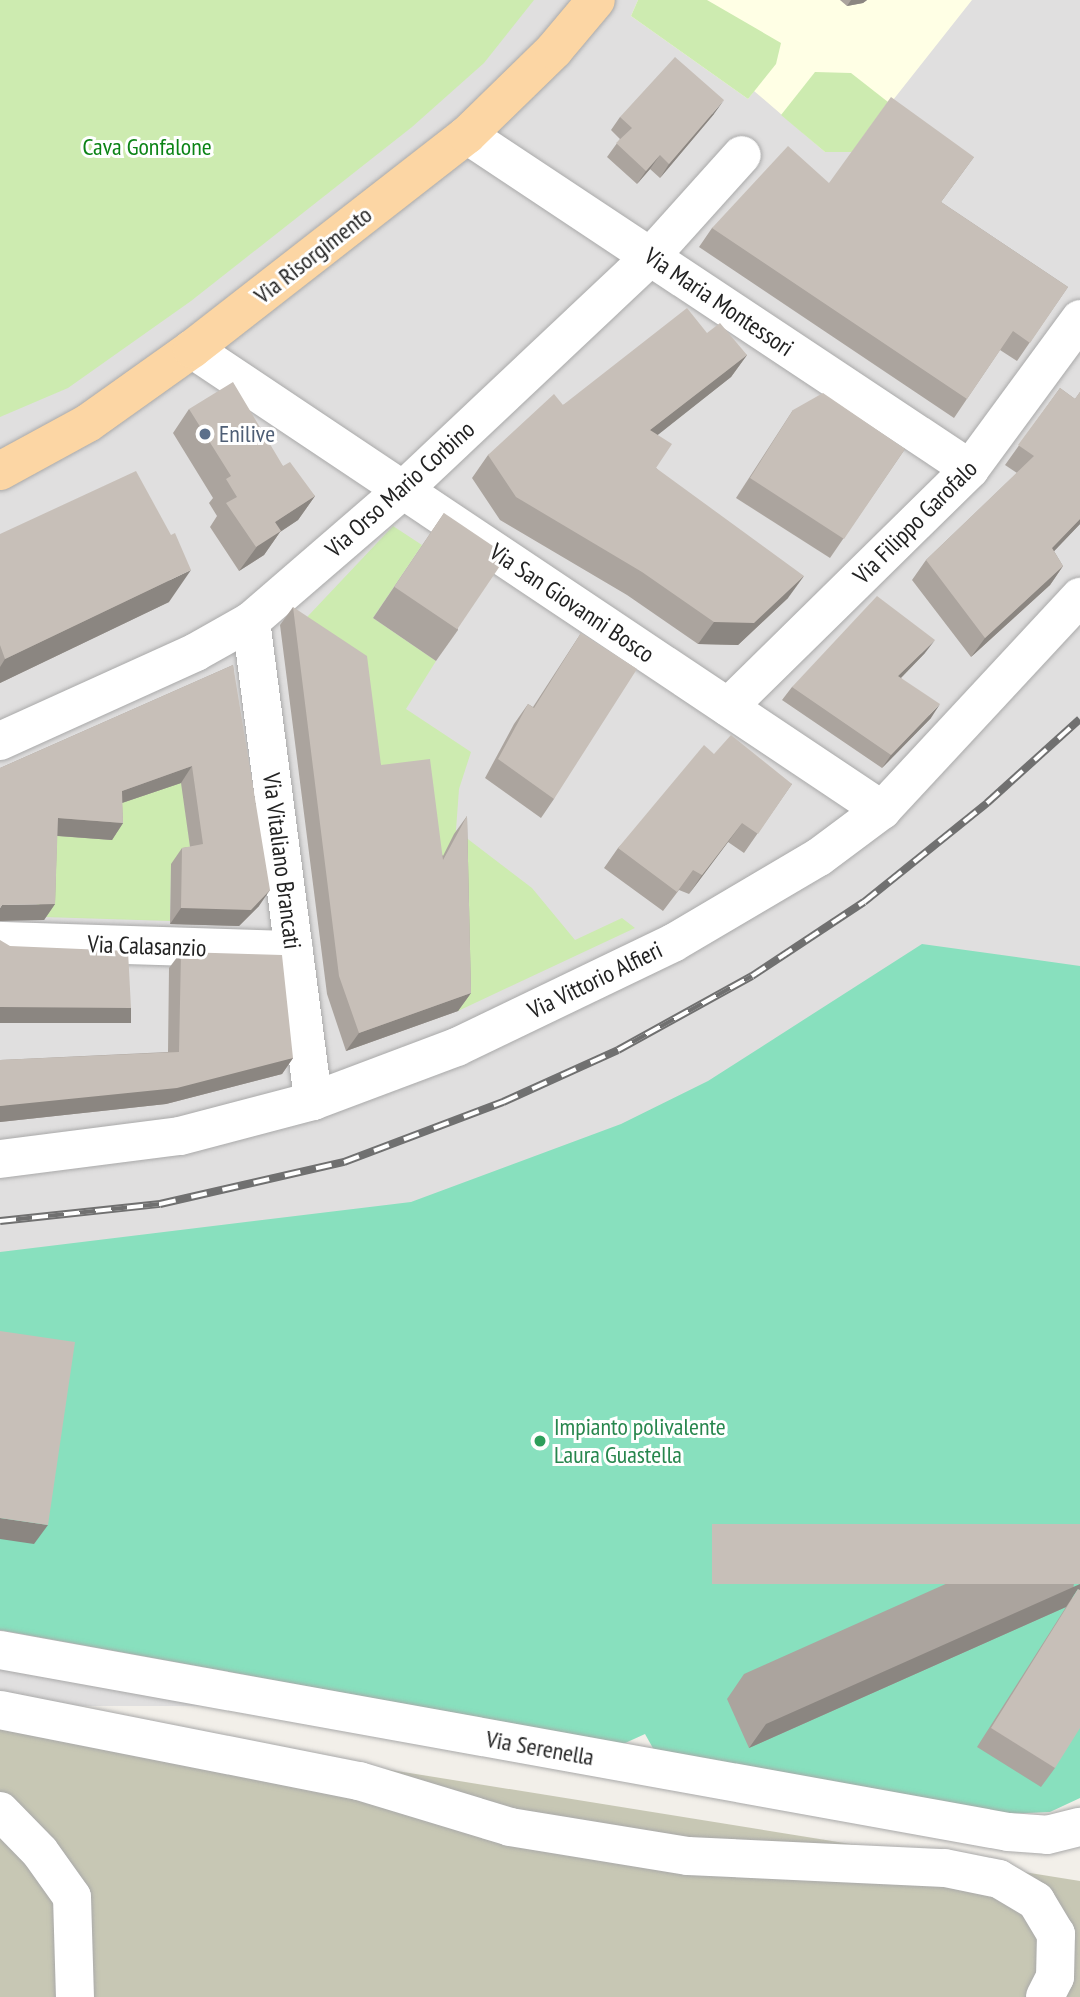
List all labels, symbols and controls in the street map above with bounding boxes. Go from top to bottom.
park label: Cava Gonfalone [82,133,212,161]
street label: Via Risorgimento [248,200,378,310]
street label: Via Maria Montessori [639,242,799,362]
street label: Via Orso Mario Corbino [320,415,480,563]
place label: Enilive [219,420,275,448]
marker: Enilive [197,426,213,442]
street label: Via Filippo Garofalo [847,454,983,590]
street label: Via San Giovanni Bosco [484,537,660,669]
street label: Via Vitaliano Brancati [257,771,307,951]
street label: Via Calasanzio [87,930,207,962]
street label: Via Vittorio Alfieri [523,935,667,1025]
place label: Impianto polivalente Laura Guastella [554,1413,726,1469]
marker: Impianto polivalente Laura Guastella [532,1433,548,1449]
street label: Via Serenella [484,1724,596,1772]

